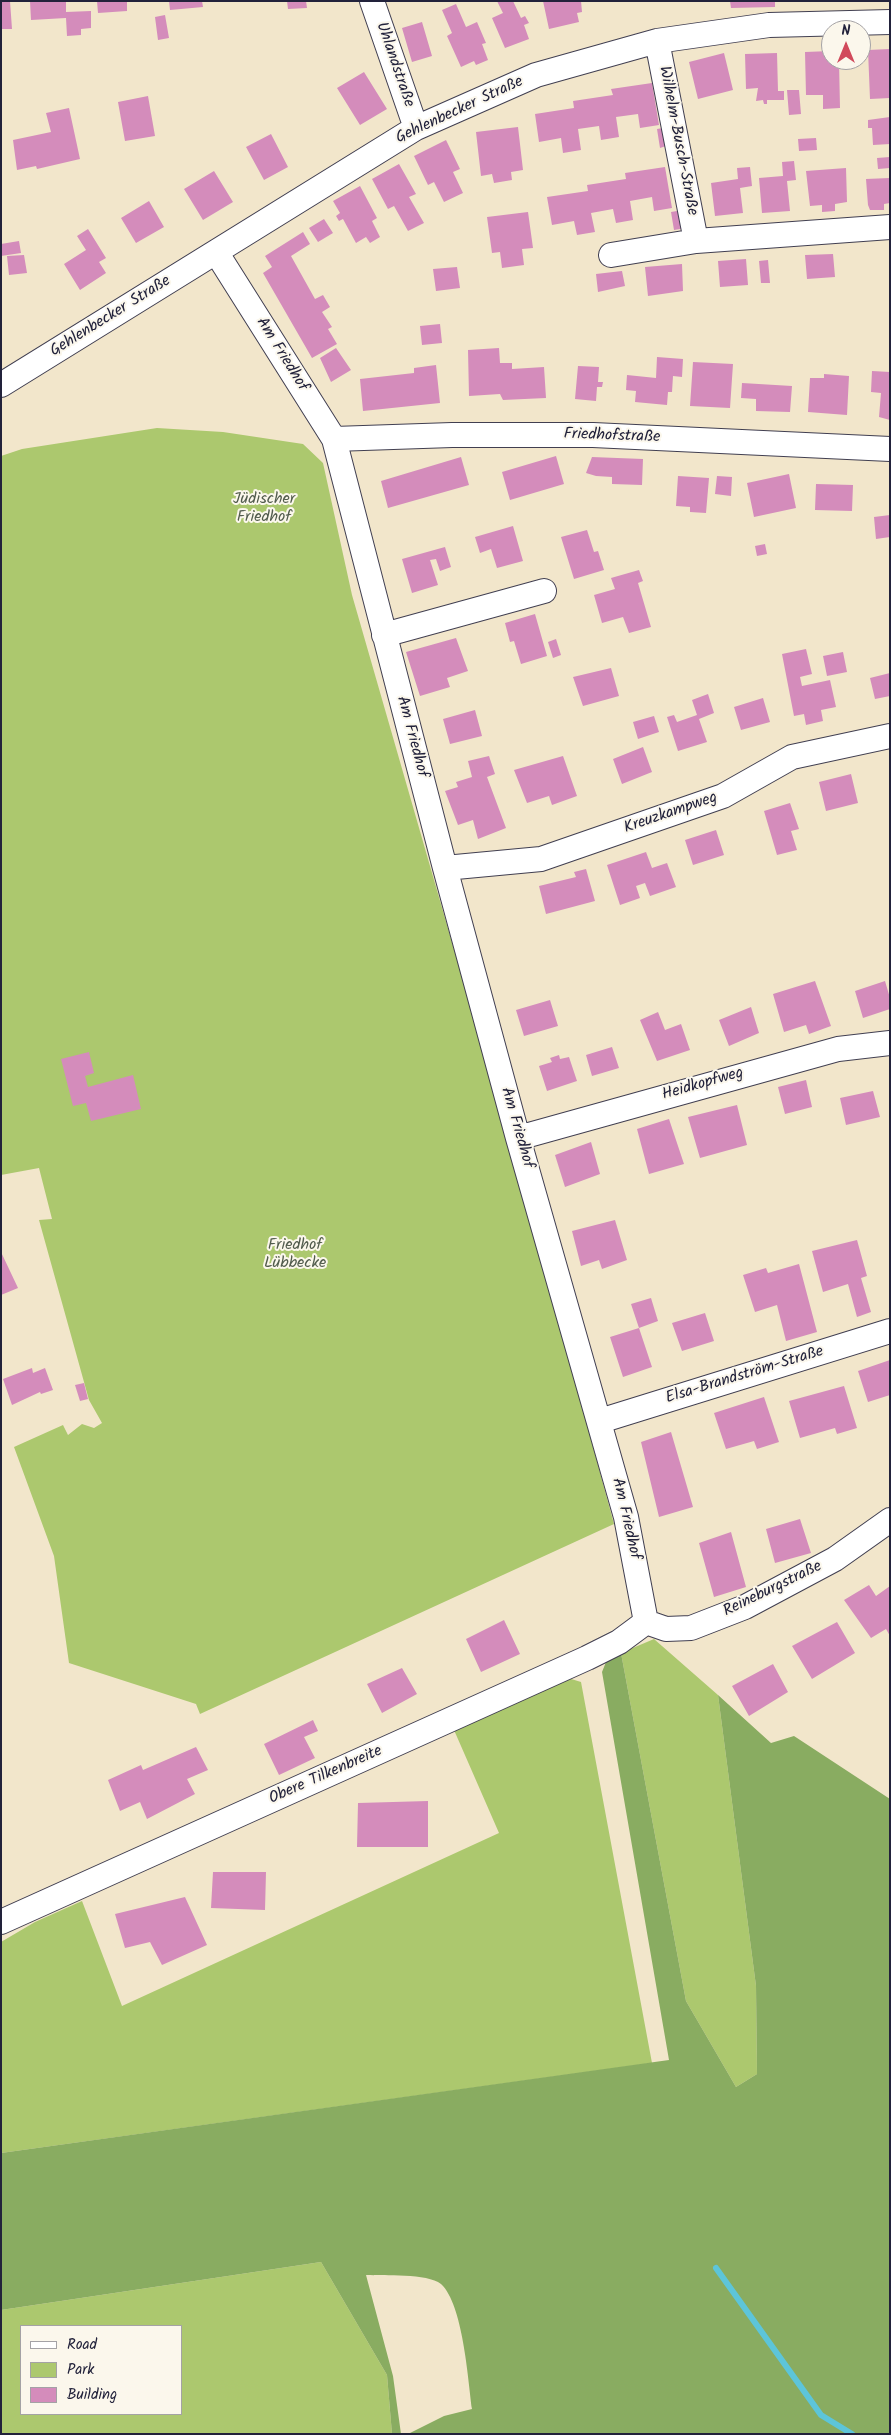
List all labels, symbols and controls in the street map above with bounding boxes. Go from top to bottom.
street label: Uhlandstraße [371,20,417,110]
north arrow [821,20,871,70]
text: N [842,20,850,42]
street label: Wilhelm-Busch-Straße [653,65,701,217]
street label: Gehlenbecker Straße [393,73,527,149]
street label: Gehlenbecker Straße [47,272,175,362]
street label: Am Friedhof [251,315,311,395]
street label: Friedhofstraße [563,426,661,448]
park label: Jüdischer Friedhof [233,490,295,528]
street label: Am Friedhof [391,694,431,780]
street label: Kreuzkampweg [622,789,720,839]
street label: Heidkopfweg [660,1064,746,1106]
street label: Am Friedhof [495,1085,537,1171]
park label: Friedhof Lübbecke [264,1236,326,1274]
street label: Elsa-Brandström-Straße [664,1343,826,1409]
street label: Am Friedhof [606,1476,644,1562]
street label: Reineburgstraße [721,1558,825,1622]
street label: Obere Tilkenbreite [266,1742,386,1810]
legend [20,2325,182,2415]
text: Road [67,2333,97,2357]
text: Park [67,2358,94,2382]
text: Building [67,2383,117,2407]

